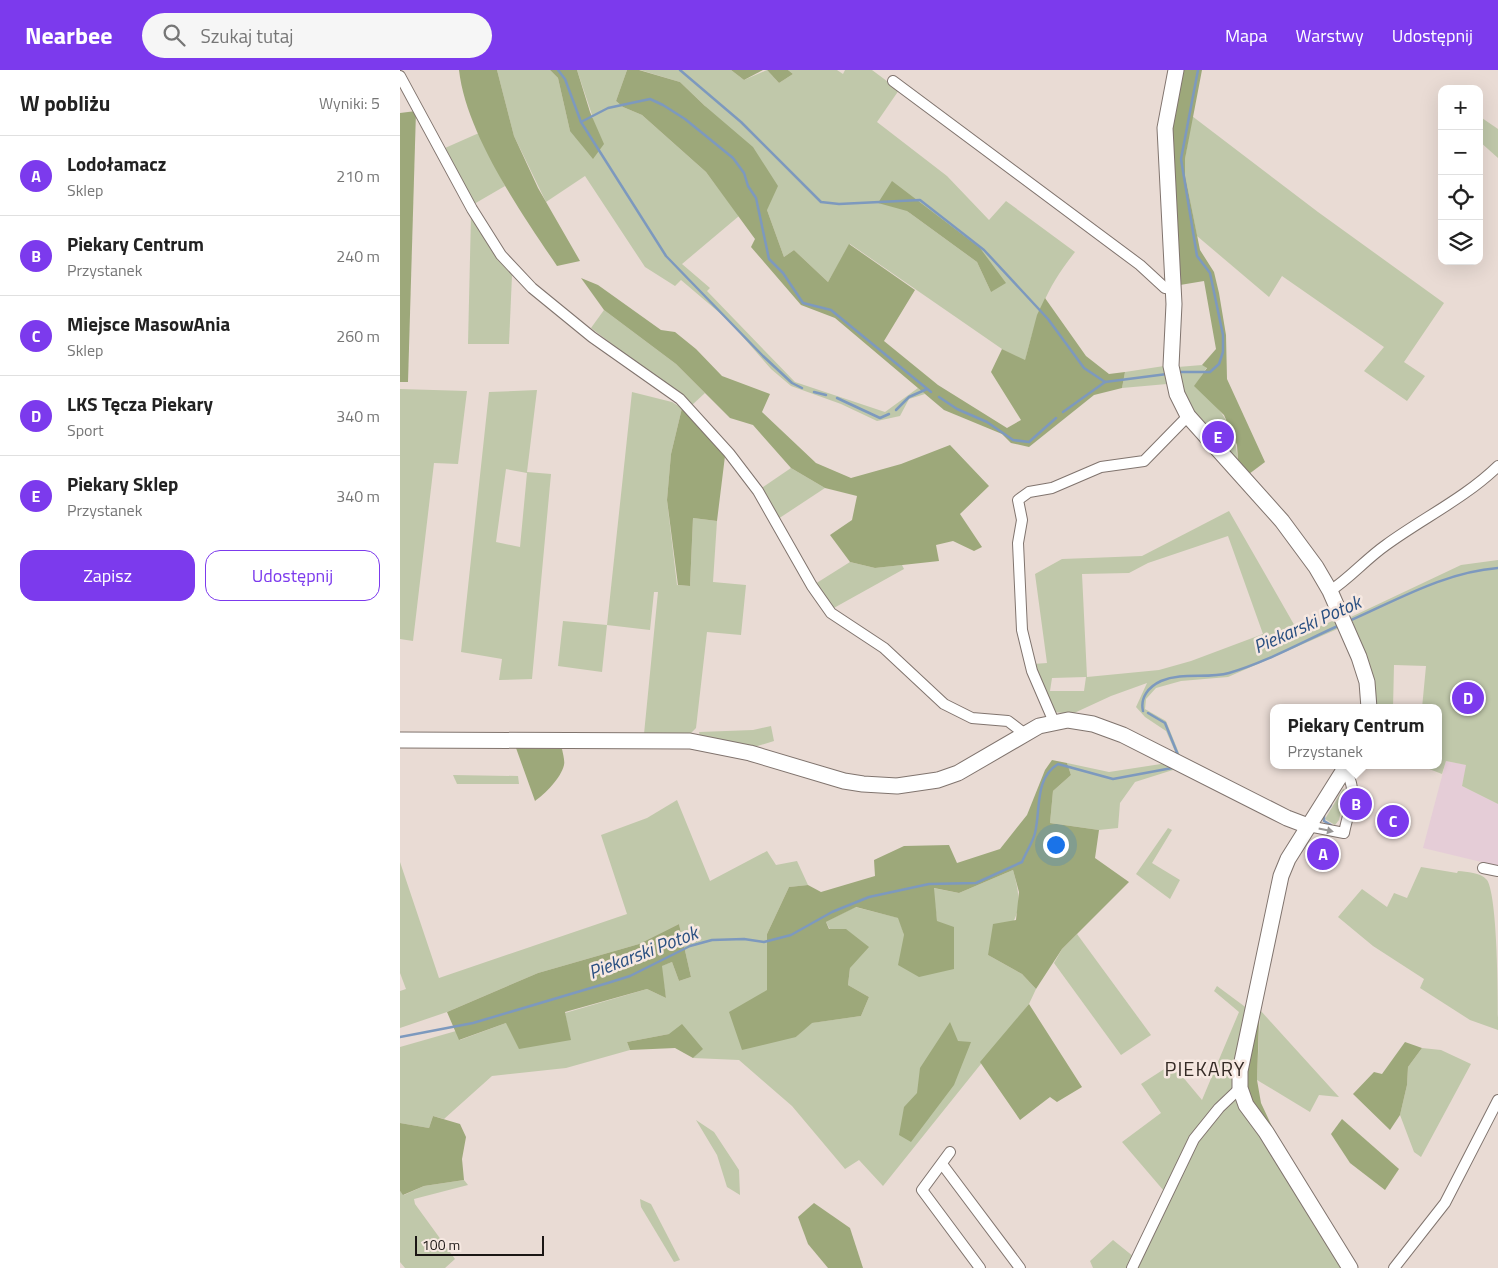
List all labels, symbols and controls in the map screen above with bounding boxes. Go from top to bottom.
search box [142,13,492,58]
text: Nearbee [25,17,112,53]
icon: search [160,21,188,49]
text: Szukaj tutaj [200,21,293,50]
text: Mapa [1225,22,1268,49]
text: Warstwy [1296,22,1364,49]
text: Udostępnij [1392,22,1473,49]
map controls [1438,85,1483,265]
button: + [1438,85,1483,130]
text: W pobliżu [20,87,110,119]
text: Wyniki: 5 [319,91,380,115]
button: − [1438,130,1483,175]
text: Lodołamacz [67,149,166,178]
text: A [31,164,41,188]
text: 210 m [336,164,380,188]
button: locate [1438,175,1483,220]
text: Sklep [67,178,104,202]
button: layers [1438,220,1483,265]
text: Piekary Centrum [67,229,204,258]
text: B [31,244,41,268]
text: 240 m [336,244,380,268]
text: Przystanek [67,258,142,282]
text: Miejsce MasowAnia [67,309,230,338]
text: C [32,324,40,348]
text: 260 m [336,324,380,348]
text: Sklep [67,338,104,362]
text: LKS Tęcza Piekary [67,389,213,418]
text: D [31,404,41,428]
text: 340 m [336,404,380,428]
text: Sport [67,418,104,442]
pin: E [1202,418,1234,456]
text: Piekary Sklep [67,469,178,498]
text: E [32,484,40,508]
text: 340 m [336,484,380,508]
text: Przystanek [67,498,142,522]
button: Zapisz [20,550,195,601]
button: Udostępnij [205,550,380,601]
water label: Piekarski Potok [1248,586,1368,660]
pin: D [1452,679,1484,717]
popup [1270,704,1442,769]
text: Piekary Centrum [1288,710,1424,739]
text: Przystanek [1288,739,1363,763]
pin: B [1340,785,1372,823]
pin: C [1377,802,1409,840]
one-way arrow [1319,826,1335,834]
your location [1043,832,1069,858]
pin: A [1307,835,1339,873]
water label: Piekarski Potok [584,916,704,986]
district label: PIEKARY [1165,1053,1245,1084]
scale bar [415,1233,544,1256]
text: 100 m [422,1234,460,1255]

